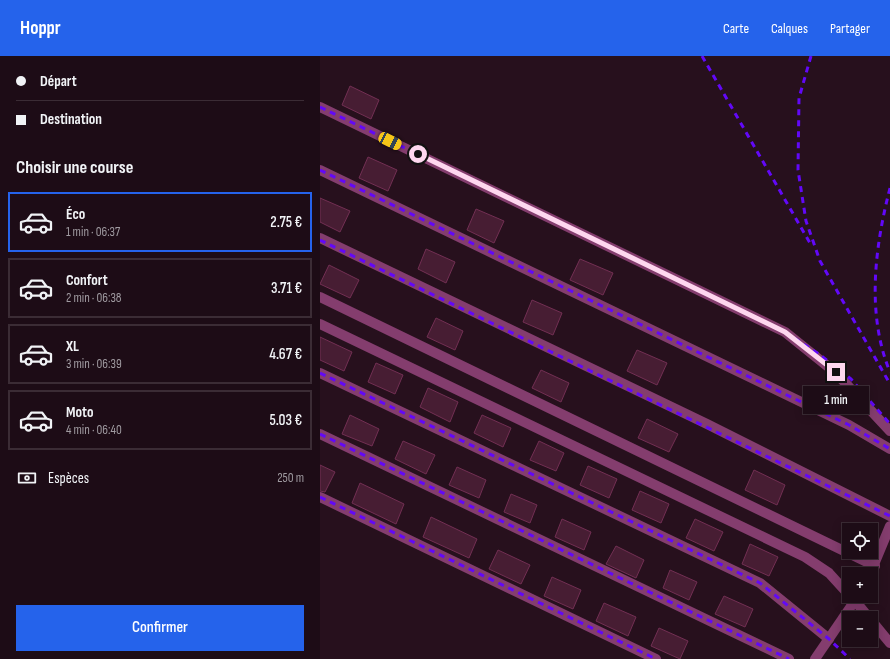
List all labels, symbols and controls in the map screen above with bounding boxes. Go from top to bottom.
text: Hoppr [20,17,61,40]
text: Carte [723,20,749,37]
text: Calques [771,20,808,37]
text: Partager [830,20,870,37]
text: Départ [40,72,77,91]
text: Destination [40,110,102,129]
car [377,130,403,152]
route start [409,145,427,163]
text: Choisir une course [16,157,133,178]
icon: car [18,204,54,240]
text: Éco [66,205,85,224]
text: 2.75 € [270,213,302,232]
text: 1 min · 06:37 [66,224,120,240]
icon: car [18,270,54,306]
text: Confort [66,271,108,290]
text: 3.71 € [271,279,302,298]
text: 2 min · 06:38 [66,290,122,306]
icon: car [18,336,54,372]
text: XL [66,337,79,356]
text: 4.67 € [269,345,302,364]
text: 3 min · 06:39 [66,356,122,372]
route end [827,363,845,381]
callout: 1 min [803,386,869,414]
text: 1 min [824,392,848,408]
icon: car [18,402,54,438]
text: Moto [66,403,93,422]
text: 5.03 € [269,411,302,430]
text: 4 min · 06:40 [66,422,122,438]
icon: cash [16,467,38,489]
text: Espèces [48,469,89,488]
text: 250 m [277,470,304,486]
map controls [842,523,878,647]
button: locate [842,523,878,559]
button: + [842,567,878,603]
button: Confirmer [16,605,304,651]
button: − [842,611,878,647]

